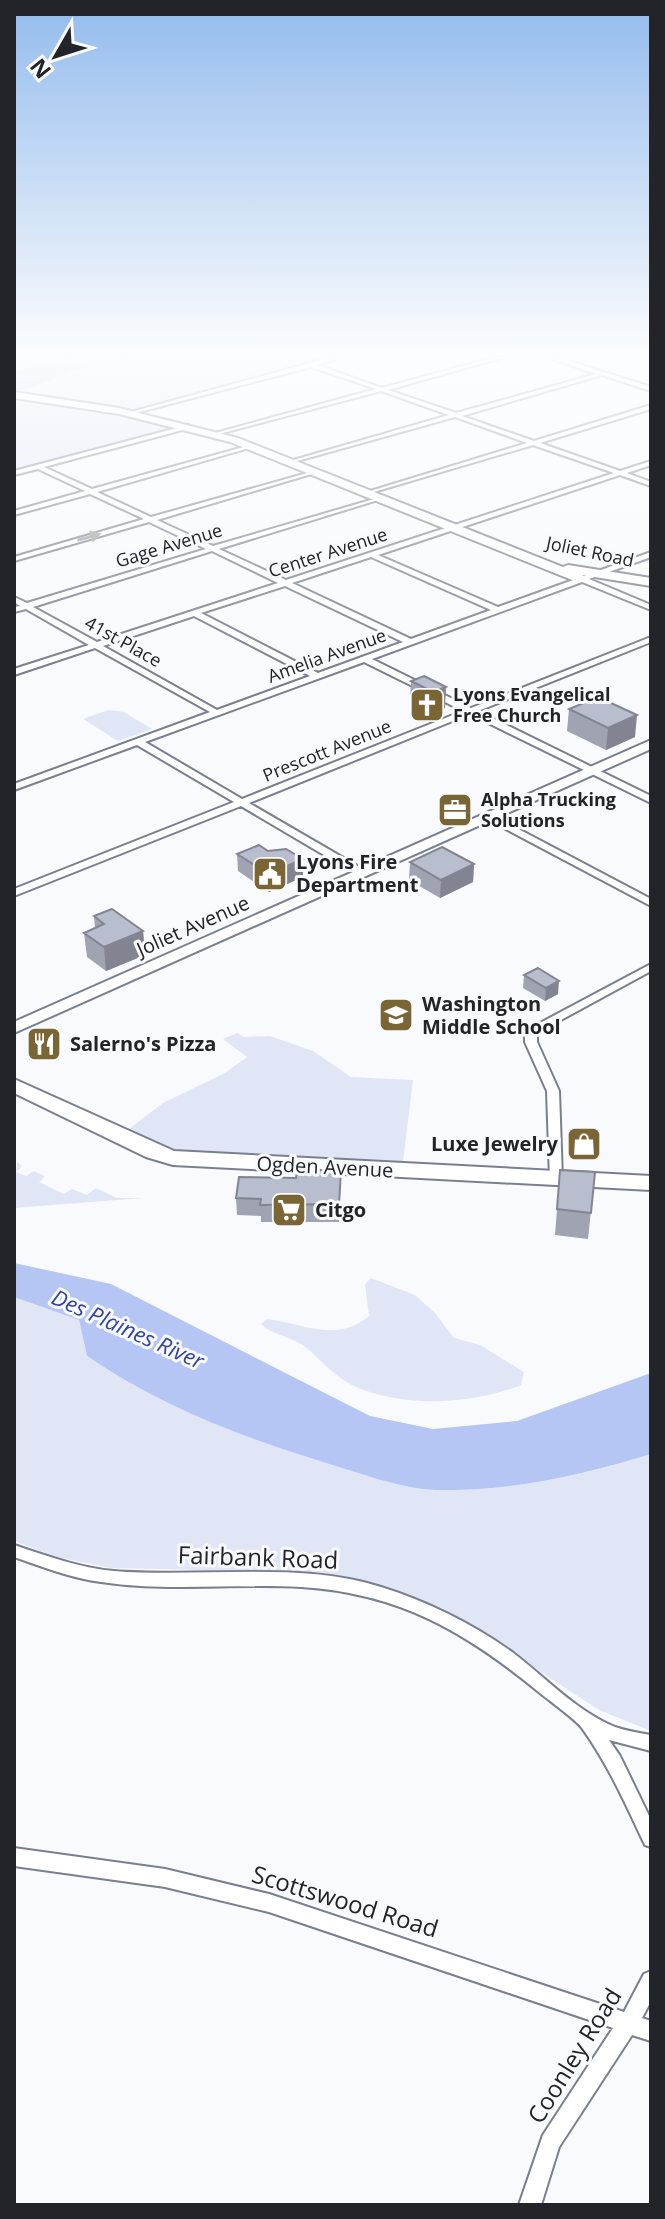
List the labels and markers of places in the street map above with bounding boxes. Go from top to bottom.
place label: Lyons Evangelical Free Church [453,682,610,727]
church icon: Lyons Evangelical Free Church [408,686,446,724]
place label: Alpha Trucking Solutions [481,787,616,832]
office icon: Alpha Trucking Solutions [436,791,474,829]
place label: Lyons Fire Department [296,848,419,898]
public building icon: Lyons Fire Department [251,855,289,893]
place label: Washington Middle School [422,990,561,1040]
school or university icon: Washington Middle School [377,996,415,1034]
restaurant icon: Salerno's Pizza [25,1025,63,1063]
place label: Salerno's Pizza [70,1030,216,1057]
shop icon: Luxe Jewelry [565,1125,603,1163]
place label: Luxe Jewelry [431,1130,559,1157]
supermarket icon: Citgo [270,1191,308,1229]
place label: Citgo [315,1196,366,1223]

